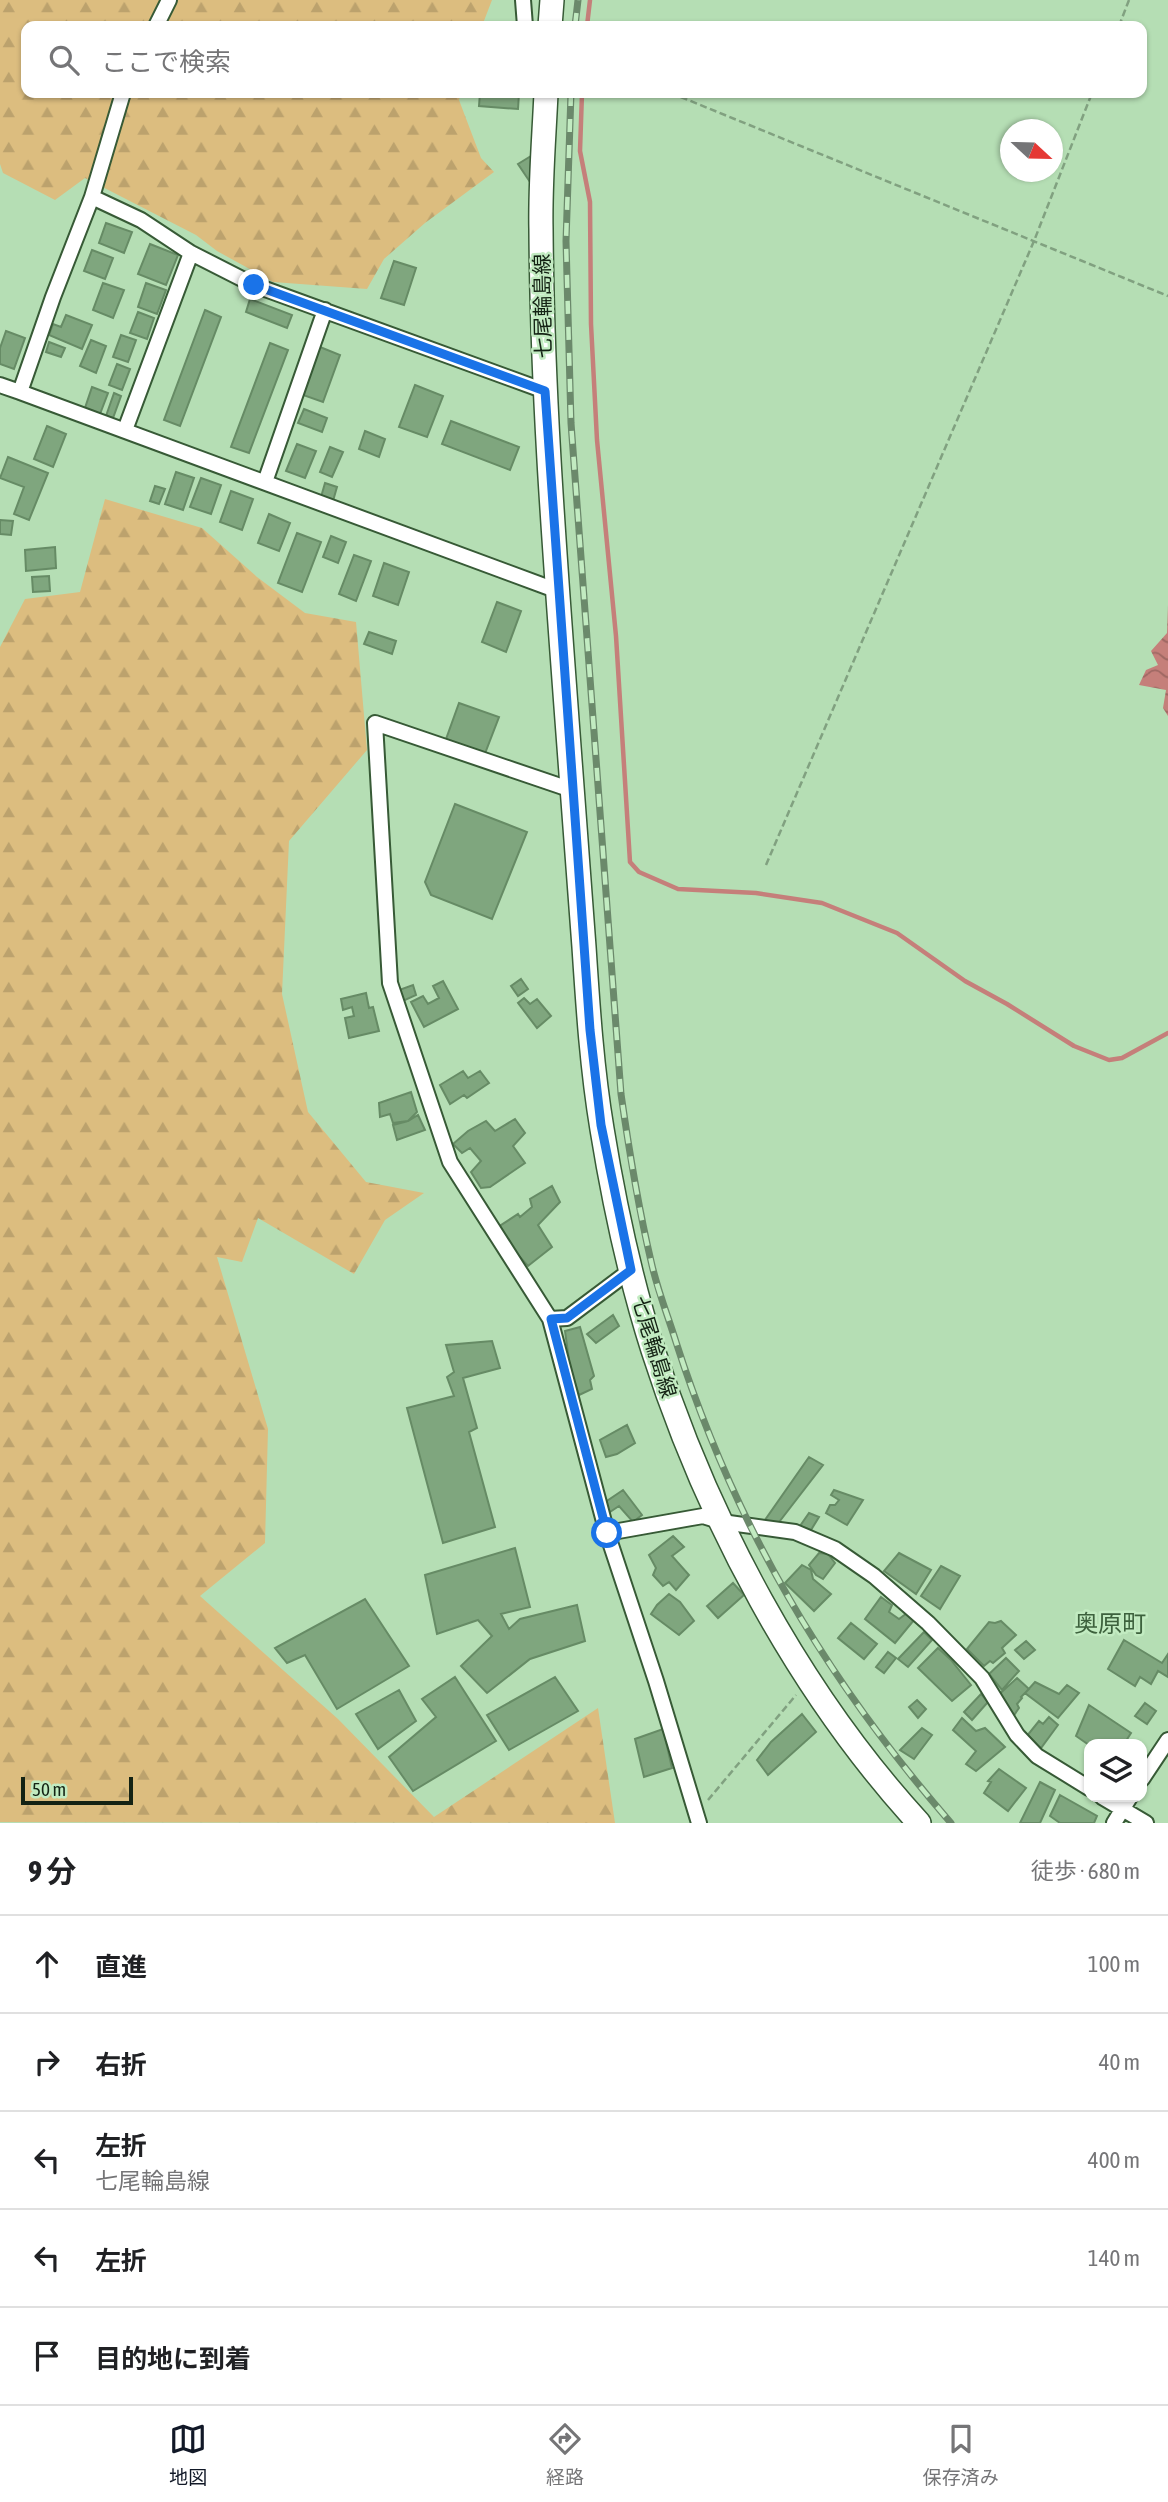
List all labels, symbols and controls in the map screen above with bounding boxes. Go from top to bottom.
search box [21,21,1147,98]
icon: search [45,41,83,79]
text: ここで検索 [101,47,231,77]
north arrow [1000,119,1063,182]
street label: 七尾輪島線 [529,253,555,359]
route end [238,269,269,300]
street label: 七尾輪島線 [628,1293,682,1400]
route start [591,1517,622,1548]
district label: 奥原町 [1074,1610,1146,1637]
map controls [1084,1739,1147,1802]
button: layers [1084,1739,1147,1802]
scale bar [21,1774,133,1806]
text: 50 m [32,1778,66,1800]
text: 9 分 [28,1854,76,1888]
text: 徒歩 · 680 m [1031,1858,1140,1884]
icon: ahead [28,1945,66,1983]
text: 100 m [1088,1951,1140,1977]
text: 直進 [95,1952,147,1982]
icon: right [28,2043,66,2081]
text: 40 m [1099,2049,1140,2075]
text: 右折 [95,2050,147,2080]
text: 左折 [95,2131,147,2161]
icon: left [28,2141,66,2179]
text: 400 m [1088,2147,1140,2173]
text: 七尾輪島線 [95,2168,210,2194]
icon: left [28,2239,66,2277]
text: 140 m [1088,2245,1140,2271]
text: 左折 [95,2246,147,2276]
icon: arrive [28,2337,66,2375]
text: 目的地に到着 [95,2344,251,2374]
tab: 地図 [169,2420,207,2489]
tab: 経路 [546,2420,584,2489]
tab: 保存済み [923,2420,999,2489]

